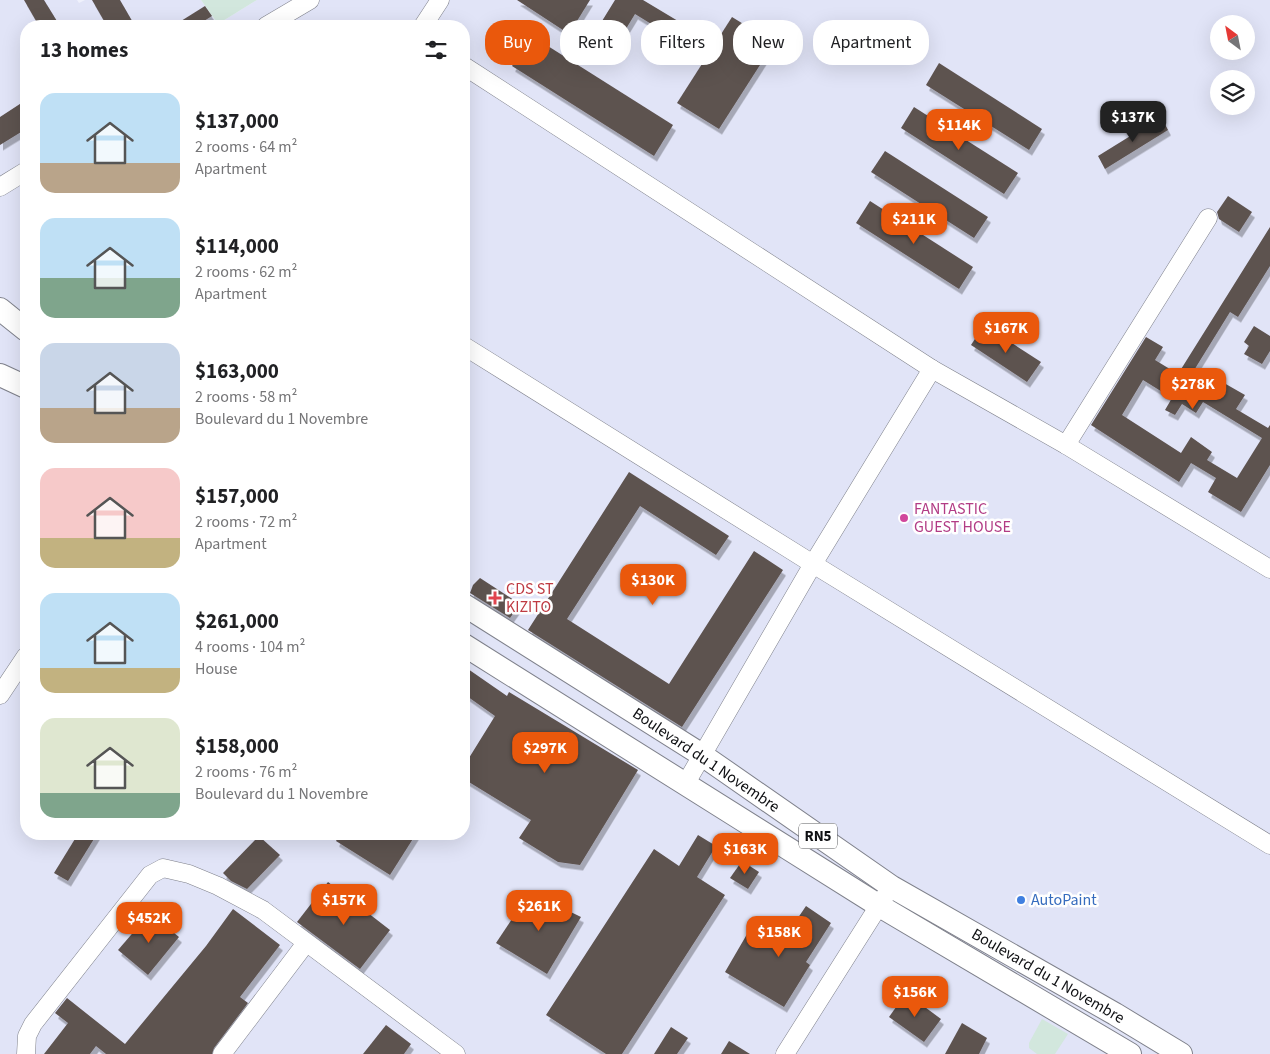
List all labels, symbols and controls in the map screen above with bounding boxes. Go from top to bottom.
north arrow [1210,15,1255,60]
map controls [1210,15,1255,115]
chip: Buy [485,20,550,65]
chip: Rent [560,20,631,65]
chip: Filters [641,20,723,65]
chip: New [733,20,803,65]
chip: Apartment [813,20,929,65]
text: 13 homes [40,35,128,65]
icon: filters [422,36,450,64]
button: layers [1210,70,1255,115]
pin: $137K [1098,100,1168,143]
text: $137,000 [195,106,279,136]
text: $137K [1111,106,1155,128]
pin: $114K [924,108,994,151]
icon: home [80,113,140,173]
text: $114K [937,114,981,136]
text: 2 rooms · 64 m² [195,136,297,158]
text: Apartment [195,158,267,180]
pin: $211K [879,202,949,245]
text: $211K [892,208,936,230]
text: $114,000 [195,231,279,261]
icon: home [80,238,140,298]
text: 2 rooms · 62 m² [195,261,297,283]
text: Apartment [195,283,267,305]
pin: $167K [971,312,1041,354]
text: $167K [984,317,1028,339]
text: $163,000 [195,356,279,386]
icon: home [80,363,140,423]
pin: $278K [1158,368,1228,410]
text: $278K [1171,373,1215,395]
text: 2 rooms · 58 m² [195,386,297,408]
text: Boulevard du 1 Novembre [195,408,368,430]
text: $157,000 [195,481,279,511]
icon: home [80,488,140,548]
place label: FANTASTIC GUEST HOUSE [914,498,1011,538]
text: 2 rooms · 72 m² [195,511,297,533]
marker: FANTASTIC GUEST HOUSE [898,512,910,524]
text: Apartment [195,533,267,555]
pin: $130K [618,564,688,606]
text: $130K [631,569,675,591]
place label: CDS ST KIZITO [506,578,554,618]
marker: CDS ST KIZITO [488,591,502,605]
text: $261,000 [195,606,279,636]
icon: home [80,613,140,673]
text: 4 rooms · 104 m² [195,636,305,658]
text: House [195,658,237,680]
street label: Boulevard du 1 Novembre [628,702,784,818]
text: $158,000 [195,731,279,761]
pin: $297K [510,732,580,774]
text: $297K [523,737,567,759]
icon: home [80,738,140,798]
text: 2 rooms · 76 m² [195,761,297,783]
text: Boulevard du 1 Novembre [195,783,368,805]
road number: RN5 [799,824,837,848]
pin: $163K [710,832,780,875]
text: $163K [723,838,767,860]
pin: $157K [309,884,379,926]
text: $157K [322,889,366,911]
place label: AutoPaint [1031,889,1097,911]
pin: $261K [504,890,574,932]
marker: AutoPaint [1015,894,1027,906]
text: $261K [517,895,561,917]
pin: $452K [114,902,184,944]
text: $452K [127,907,171,929]
pin: $158K [744,916,814,958]
text: $158K [757,921,801,943]
street label: Boulevard du 1 Novembre [967,923,1129,1029]
pin: $156K [880,976,950,1018]
text: $156K [893,981,937,1003]

